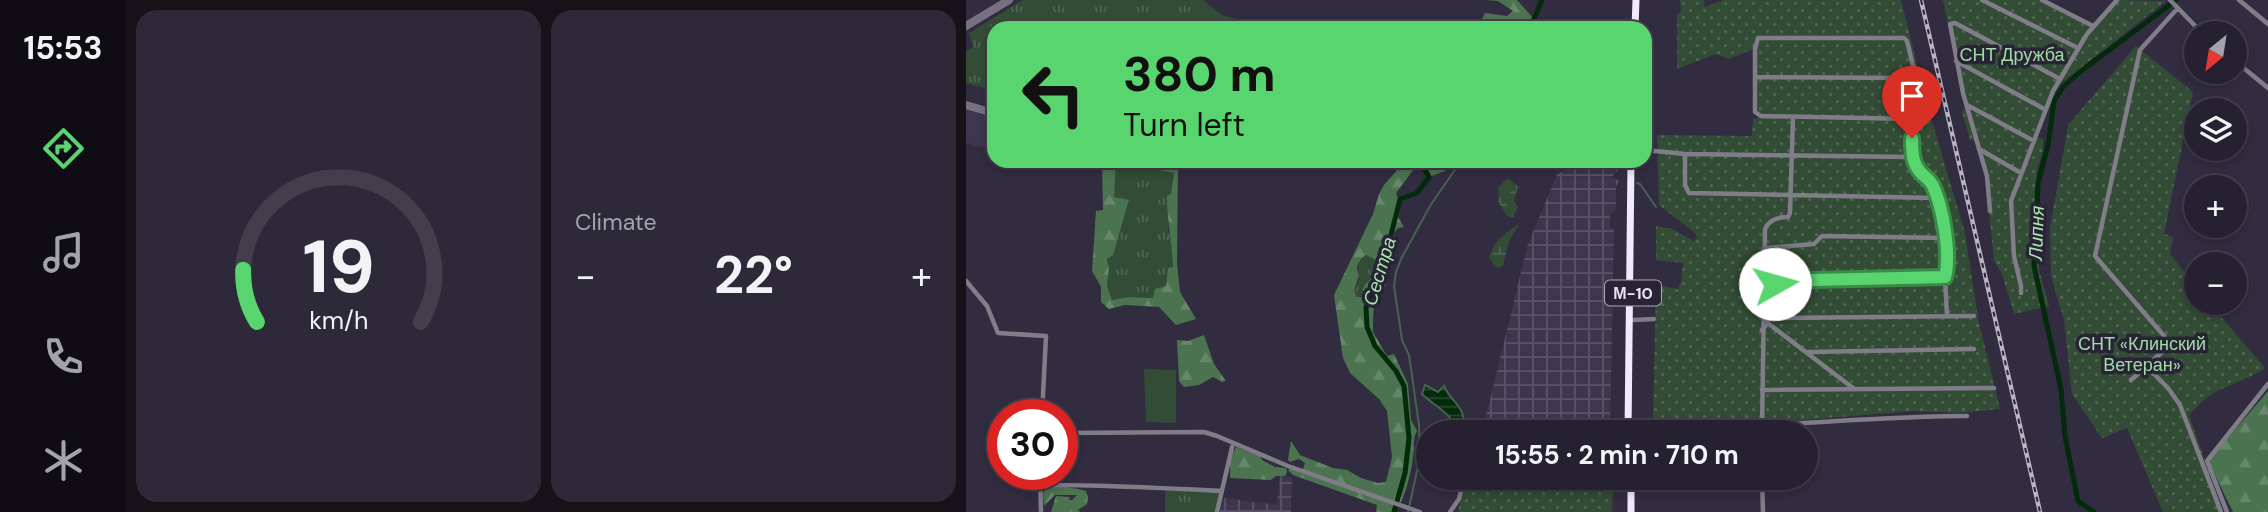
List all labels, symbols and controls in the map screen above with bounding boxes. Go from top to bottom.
north arrow [2184,21,2247,84]
map controls [2184,21,2247,315]
text: 15:53 [24,27,102,69]
text: 380 m [1123,42,1276,106]
park label: СНТ Дружба [1959,43,2066,67]
icon: left [1008,49,1099,140]
pin [1882,66,1942,138]
icon: arrive [1893,77,1931,115]
button: layers [2184,98,2247,161]
text: Turn left [1123,104,1245,146]
icon: directions [39,124,88,173]
button: + [2184,175,2247,238]
water label: Липня [2023,205,2050,263]
text: Climate [575,207,657,237]
text: 19 [302,220,375,315]
icon: music [39,228,88,277]
water label: Сестра [1357,234,1402,308]
text: 22° [714,241,793,309]
position arrow [1738,247,1812,321]
text: − [575,251,596,301]
text: + [911,251,932,301]
button: − [2184,252,2247,315]
road number: М-10 [1605,280,1661,306]
text: km/h [309,304,368,337]
icon: phone [39,332,88,381]
park label: СНТ «Клинский Ветеран» [2078,332,2206,377]
speed limit sign: 30 [987,399,1078,490]
icon: climate [39,436,88,485]
text: 15:55 · 2 min · 710 m [1495,438,1739,472]

